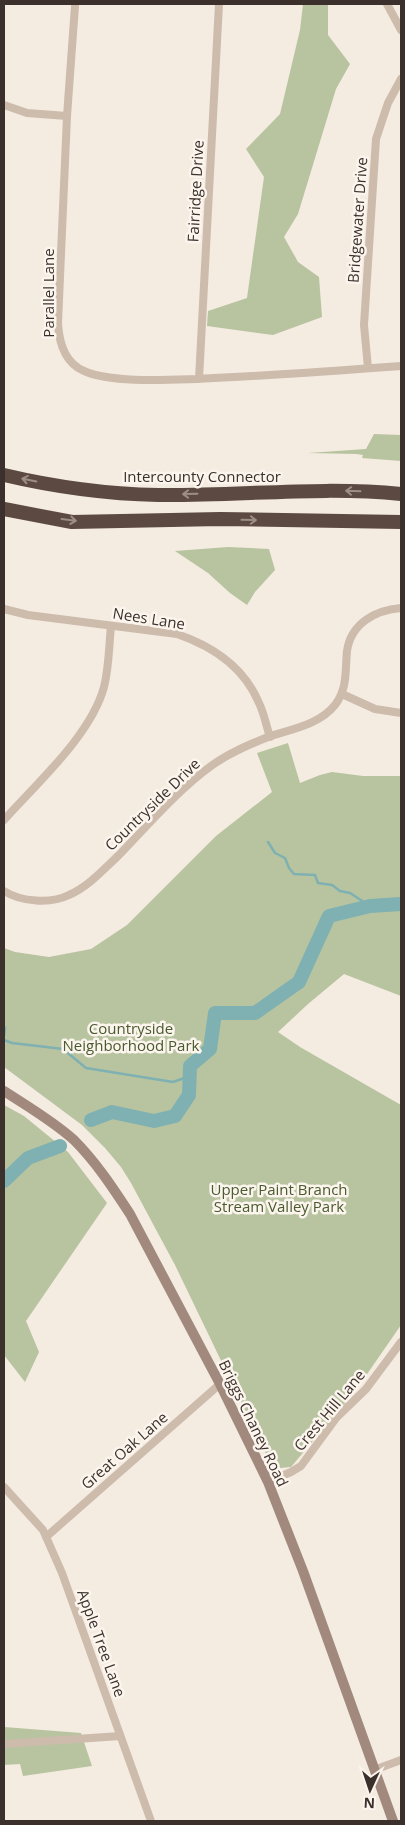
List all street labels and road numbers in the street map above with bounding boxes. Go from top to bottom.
street label: Fairridge Drive [182,139,208,243]
street label: Bridgewater Drive [343,157,371,283]
street label: Parallel Lane [38,248,58,338]
street label: Intercounty Connector [123,466,281,486]
street label: Nees Lane [111,602,187,634]
street label: Countryside Drive [100,753,204,855]
street label: Briggs Chaney Road [215,1356,293,1490]
street label: Crest Hill Lane [289,1365,369,1455]
street label: Great Oak Lane [76,1407,172,1493]
street label: Apple Tree Lane [73,1587,131,1699]

